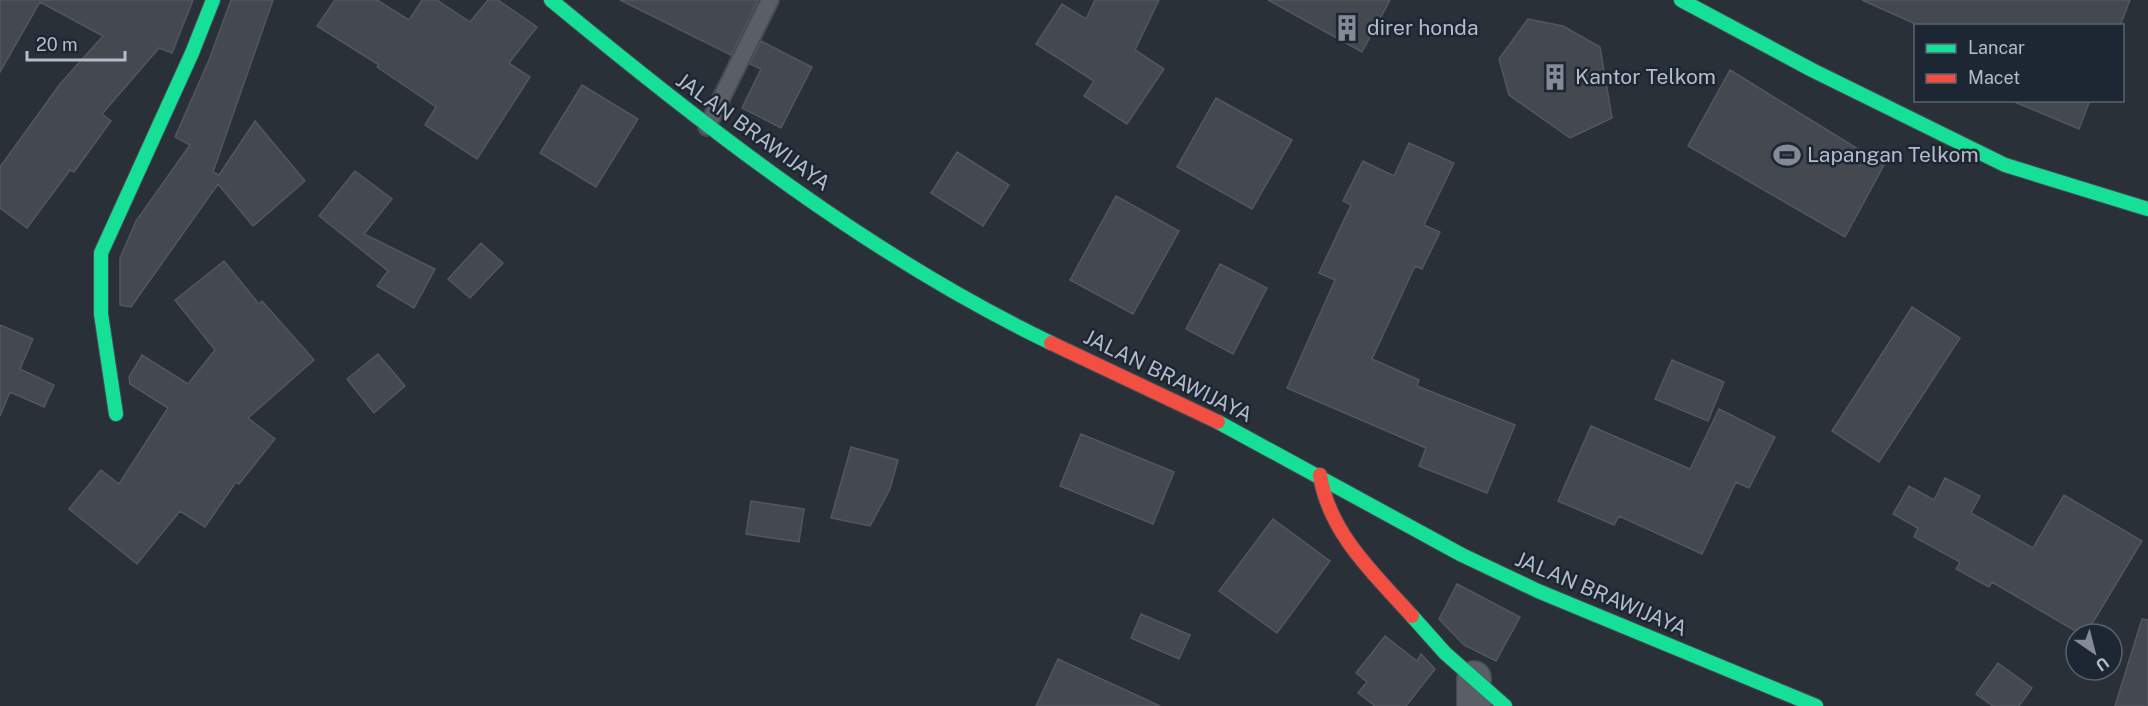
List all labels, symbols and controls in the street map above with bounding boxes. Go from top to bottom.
building icon: direr honda [1332,13,1362,43]
place label: direr honda [1367,15,1479,40]
scale bar [27,24,124,62]
legend [1914,24,2124,102]
text: 20 m [36,34,78,55]
text: Lancar [1968,37,2025,58]
building icon: Kantor Telkom [1540,62,1570,92]
place label: Kantor Telkom [1575,64,1716,89]
street label: JALAN BRAWIJAYA [671,67,835,196]
text: Macet [1968,67,2020,88]
sports icon: Lapangan Telkom [1772,140,1802,170]
place label: Lapangan Telkom [1807,142,1979,167]
street label: JALAN BRAWIJAYA [1080,324,1257,427]
street label: JALAN BRAWIJAYA [1511,546,1691,641]
north arrow [2064,622,2124,682]
text: U [2092,653,2113,675]

